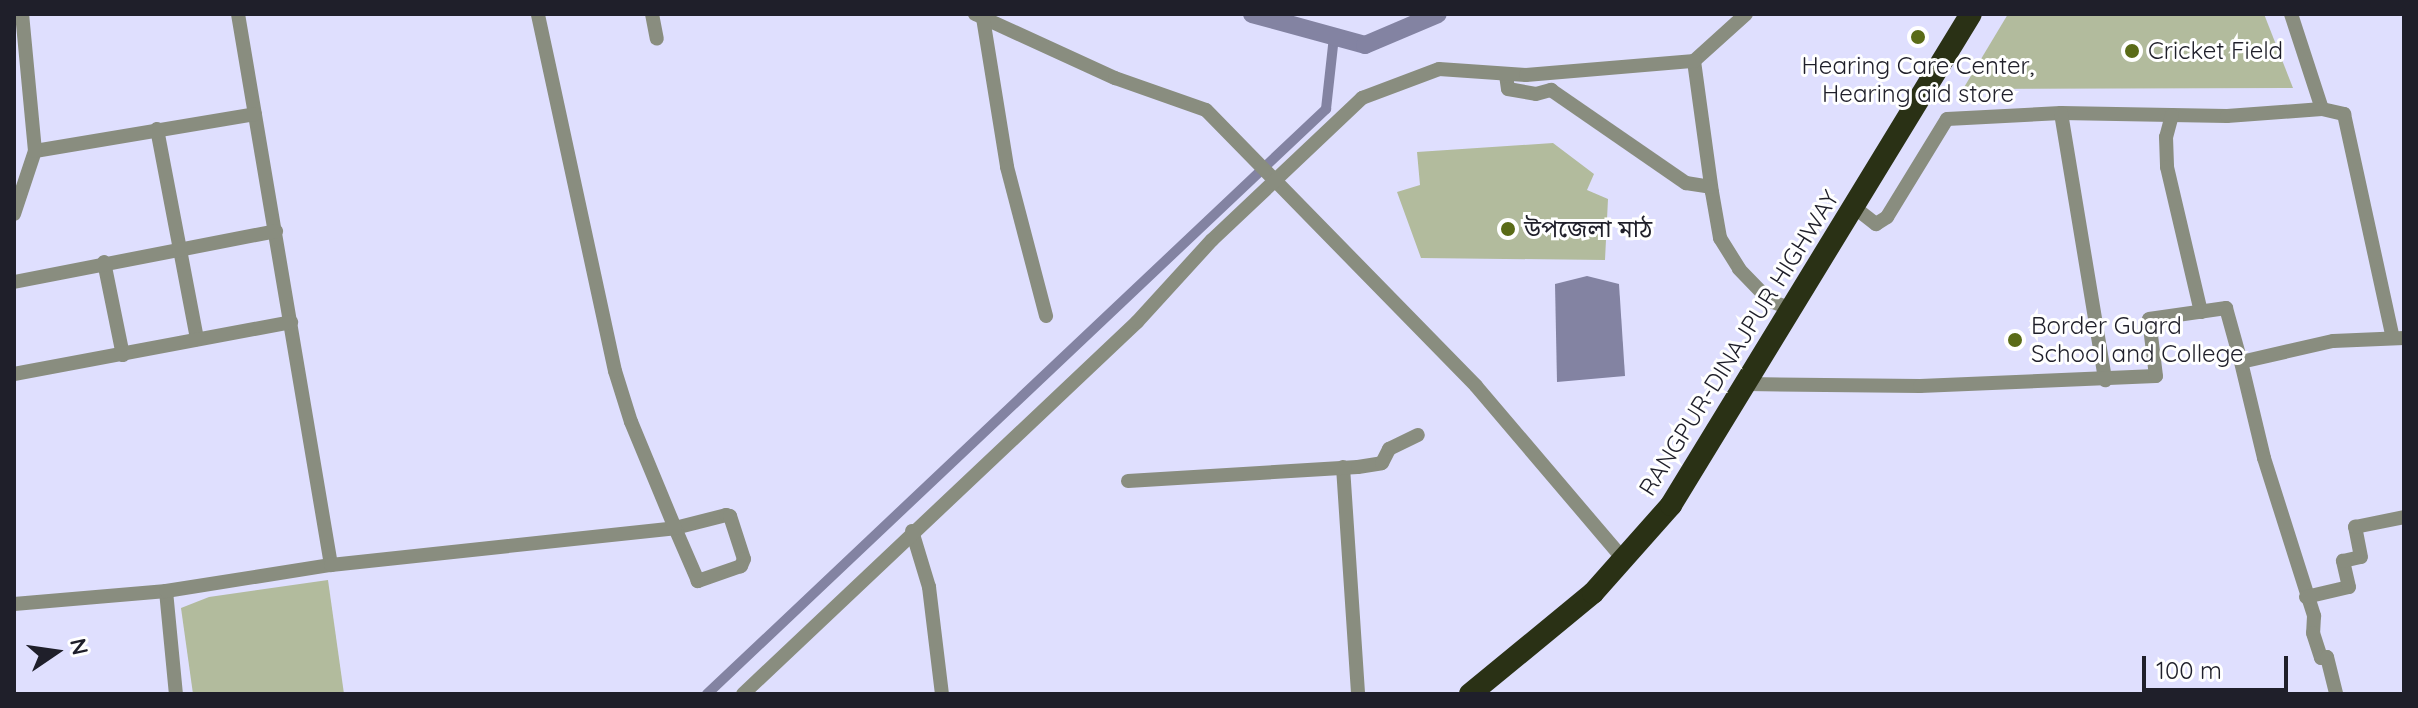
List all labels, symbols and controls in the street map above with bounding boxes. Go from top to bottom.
marker: Hearing Care Center, Hearing aid store [1907,26,1929,48]
place label: Cricket Field [2148,37,2283,65]
marker: Cricket Field [2123,42,2141,60]
place label: Hearing Care Center, Hearing aid store [1802,52,2034,108]
street label: RANGPUR-DINAJPUR HIGHWAY [1633,185,1845,501]
place label: উপজেলা মাঠ [1524,215,1652,243]
marker: উপজেলা মাঠ [1499,220,1517,238]
place label: Border Guard School and College [2031,312,2244,368]
marker: Border Guard School and College [2006,331,2024,349]
north arrow [16,612,96,692]
text: N [64,636,95,658]
scale bar [2146,640,2292,690]
text: 100 m [2156,655,2222,685]

